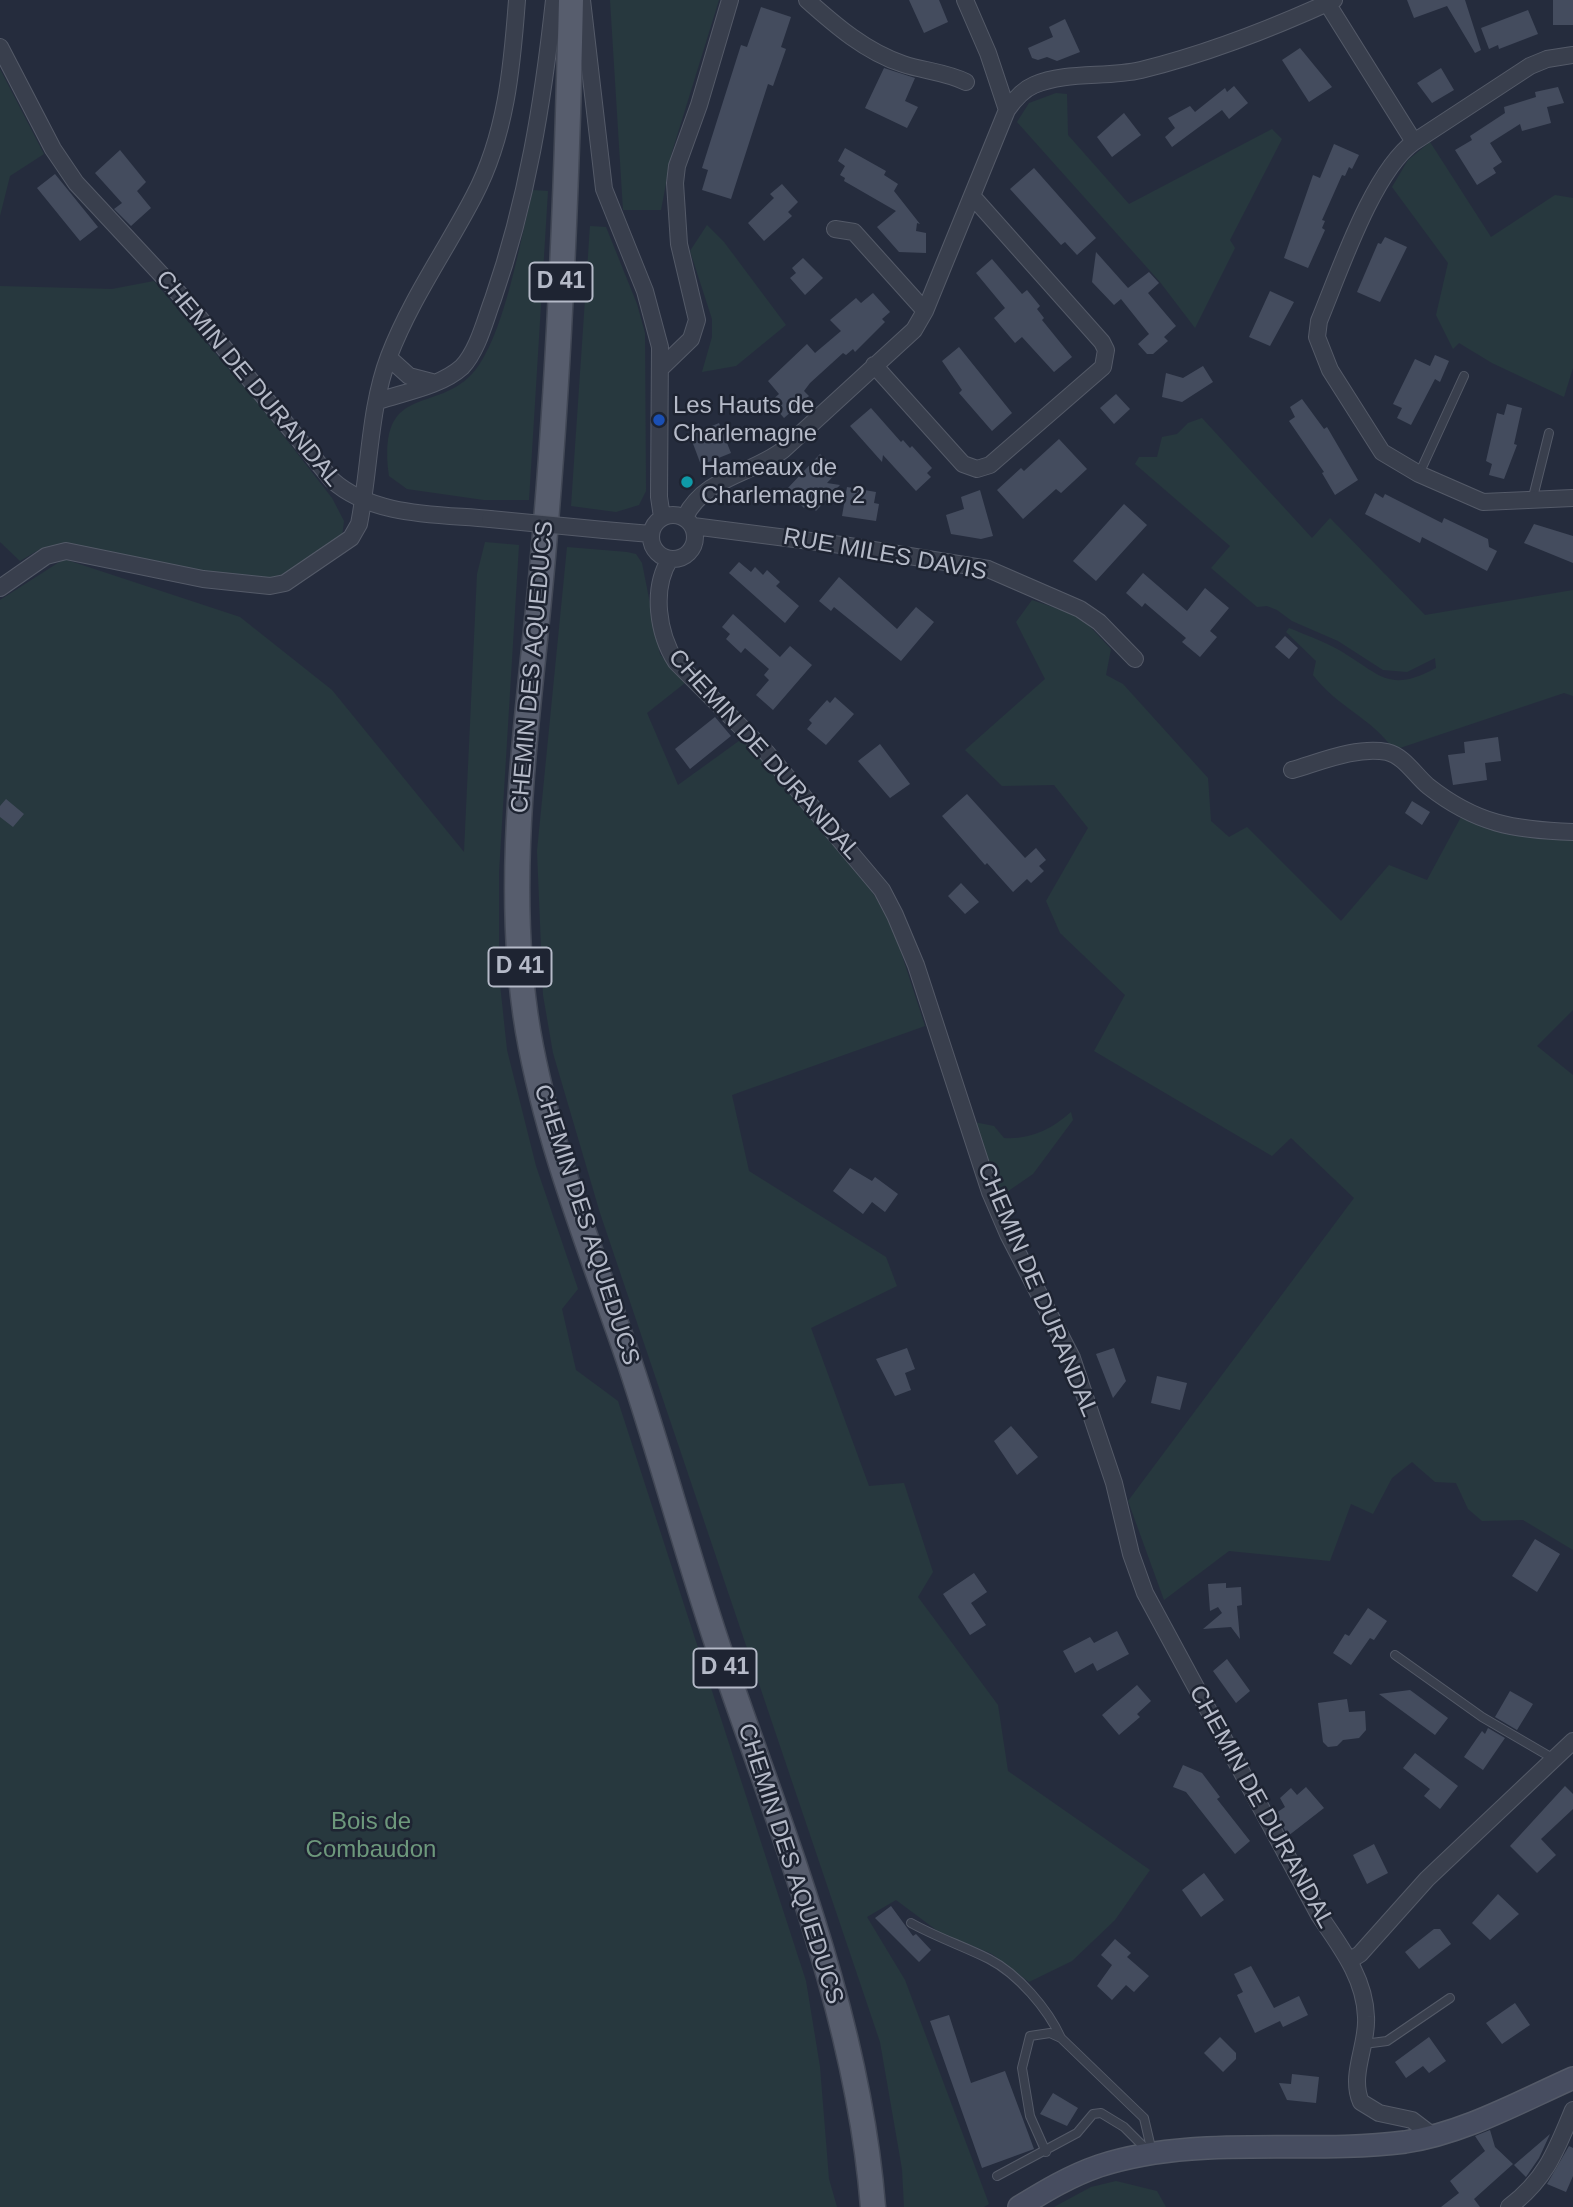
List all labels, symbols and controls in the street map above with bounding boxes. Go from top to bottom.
road number: D 41 [530,262,592,302]
street label: CHEMIN DE DURANDAL [149,265,347,493]
place label: Les Hauts de Charlemagne [673,392,817,448]
marker: Les Hauts de Charlemagne [651,412,667,428]
place label: Hameaux de Charlemagne 2 [701,454,865,510]
marker: Hameaux de Charlemagne 2 [679,474,695,490]
street label: CHEMIN DES AQUEDUCS [506,520,560,814]
street label: RUE MILES DAVIS [781,523,989,587]
street label: CHEMIN DE DURANDAL [662,644,866,866]
road number: D 41 [489,948,552,986]
street label: CHEMIN DES AQUEDUCS [527,1081,645,1369]
street label: CHEMIN DE DURANDAL [970,1159,1104,1421]
road number: D 41 [694,1648,756,1688]
street label: CHEMIN DE DURANDAL [1182,1680,1340,1934]
street label: CHEMIN DES AQUEDUCS [731,1720,849,2008]
park label: Bois de Combaudon [306,1808,436,1864]

